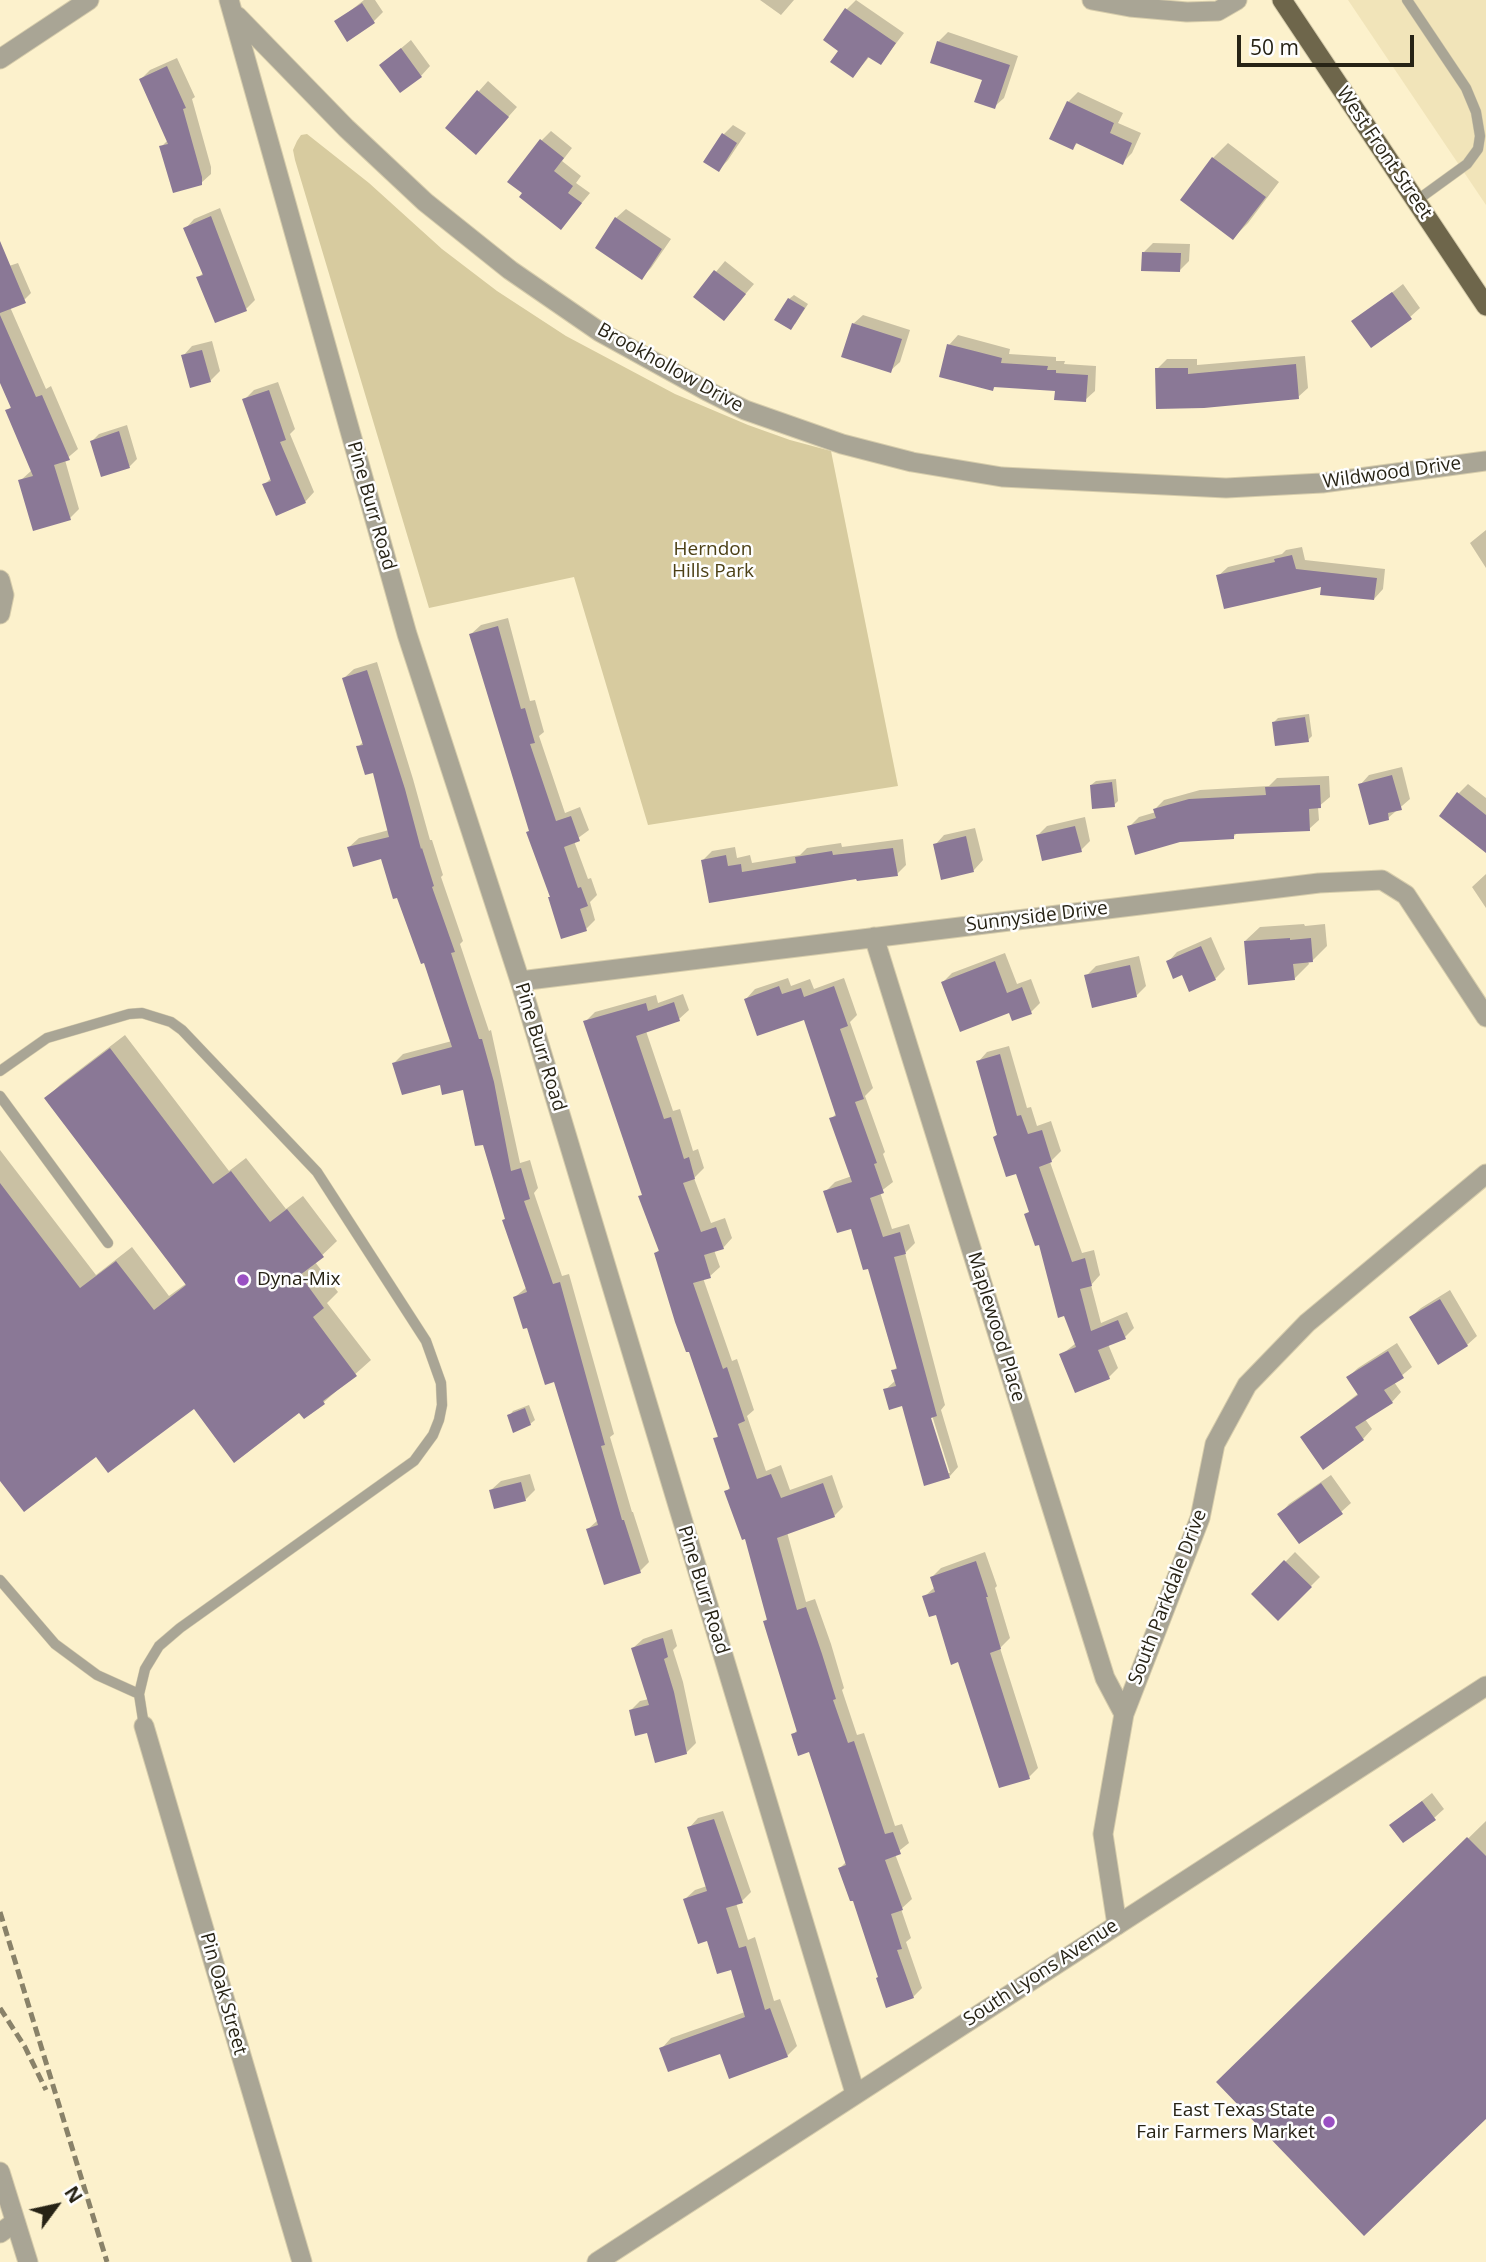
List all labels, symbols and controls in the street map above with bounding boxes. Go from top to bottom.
scale bar [1241,21,1418,65]
text: 50 m [1250,33,1299,61]
street label: West Front Street [1331,83,1437,223]
street label: Brookhollow Drive [593,318,747,418]
street label: Pine Burr Road [342,439,400,573]
street label: Wildwood Drive [1321,452,1463,494]
park label: Herndon Hills Park [672,539,754,583]
street label: Sunnyside Drive [965,897,1109,937]
street label: Pine Burr Road [510,980,570,1114]
street label: Maplewood Place [962,1249,1030,1405]
place label: Dyna-Mix [257,1269,340,1291]
marker: Dyna-Mix [235,1272,251,1288]
street label: South Parkdale Drive [1124,1506,1212,1688]
street label: Pine Burr Road [673,1523,733,1657]
street label: South Lyons Avenue [960,1915,1122,2031]
street label: Pin Oak Street [195,1930,251,2058]
place label: East Texas State Fair Farmers Market [1136,2100,1315,2144]
marker: East Texas State Fair Farmers Market [1321,2114,1337,2130]
north arrow [21,2171,91,2241]
text: N [58,2181,89,2208]

